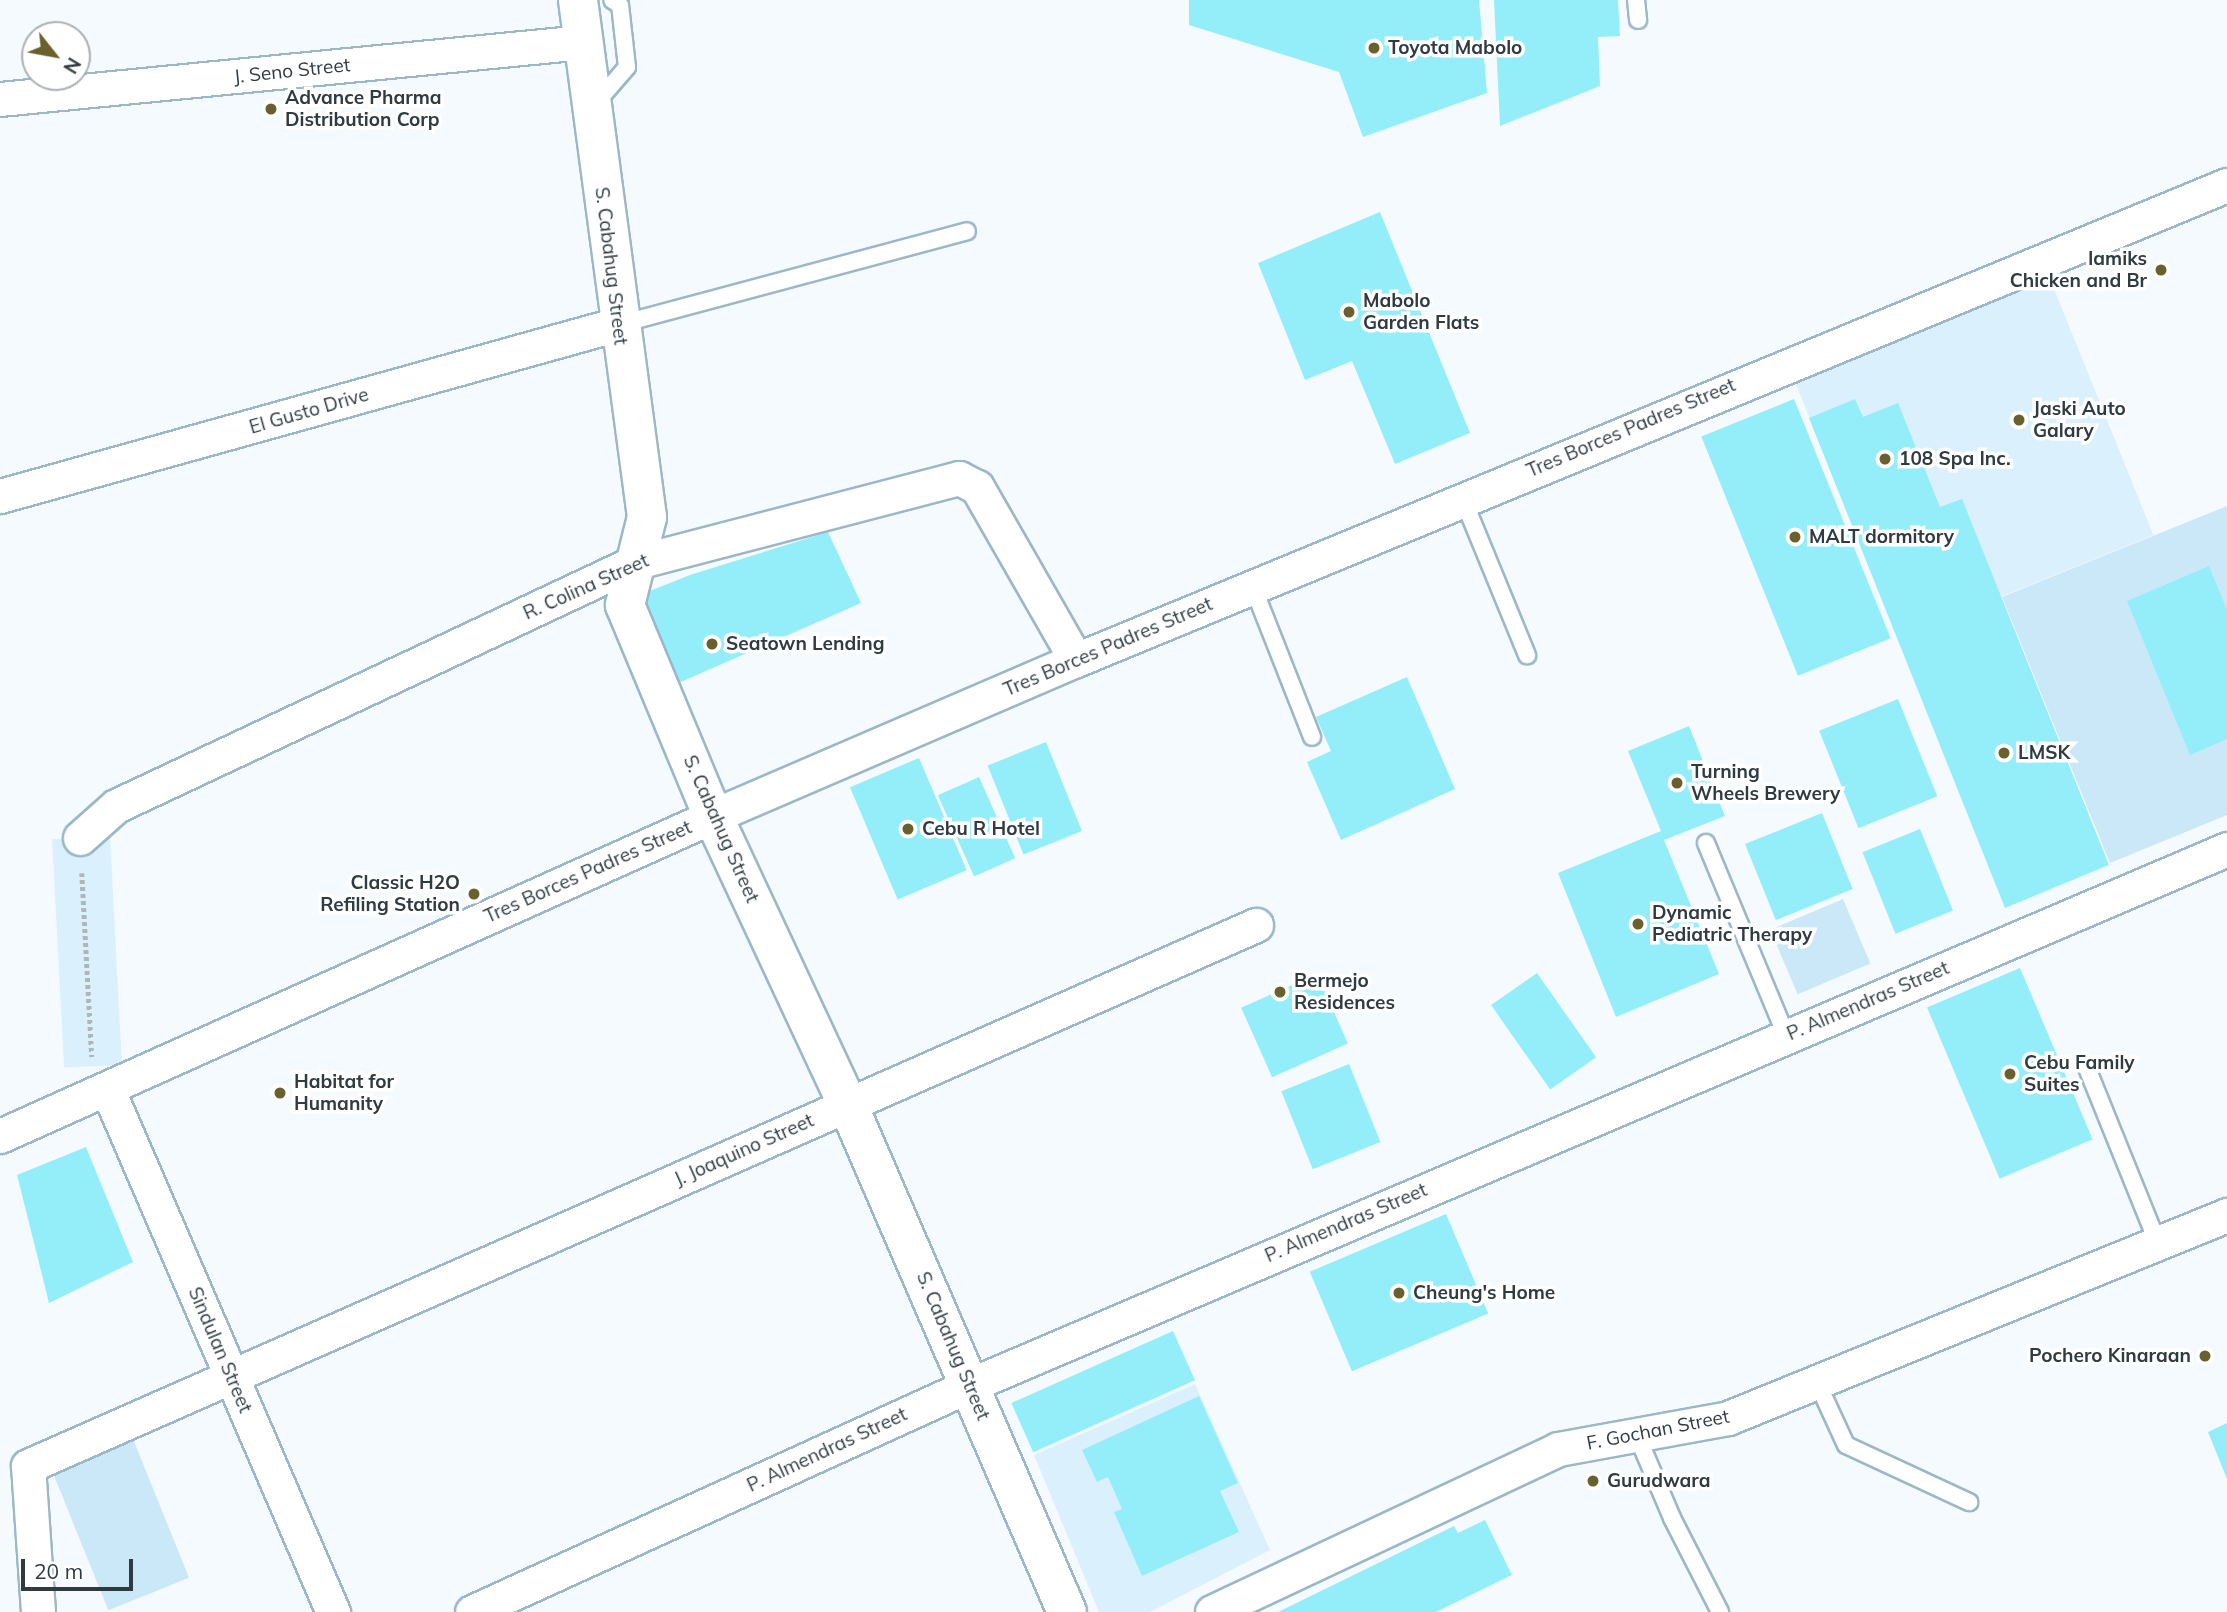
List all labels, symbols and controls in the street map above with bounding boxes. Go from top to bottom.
north arrow [21,21,91,91]
place label: Toyota Mabolo [1388,37,1522,59]
marker: Toyota Mabolo [1366,40,1382,56]
text: N [58,53,86,78]
street label: J. Seno Street [233,54,351,88]
place label: Advance Pharma Distribution Corp [285,87,442,131]
marker: Advance Pharma Distribution Corp [263,101,279,117]
street label: S. Cabahug Street [590,186,632,346]
place label: Iamiks Chicken and Br [2010,248,2147,292]
marker: Iamiks Chicken and Br [2153,262,2169,278]
place label: Mabolo Garden Flats [1363,290,1479,334]
marker: Mabolo Garden Flats [1341,304,1357,320]
street label: Tres Borces Padres Street [1523,374,1739,482]
street label: El Gusto Drive [247,383,371,439]
place label: Jaski Auto Galary [2033,398,2126,442]
marker: Jaski Auto Galary [2011,412,2027,428]
place label: 108 Spa Inc. [1899,448,2011,470]
marker: 108 Spa Inc. [1877,451,1893,467]
place label: MALT dormitory [1809,526,1954,548]
marker: MALT dormitory [1787,529,1803,545]
street label: R. Colina Street [520,549,652,625]
street label: Tres Borces Padres Street [1000,593,1216,701]
place label: Seatown Lending [726,633,884,655]
marker: Seatown Lending [704,636,720,652]
place label: LMSK [2018,742,2070,764]
marker: LMSK [1996,745,2012,761]
street label: S. Cabahug Street [678,752,764,906]
place label: Turning Wheels Brewery [1691,761,1840,805]
marker: Turning Wheels Brewery [1669,775,1685,791]
street label: Tres Borces Padres Street [481,816,695,928]
place label: Cebu R Hotel [922,818,1040,840]
marker: Cebu R Hotel [900,821,916,837]
place label: Classic H2O Refiling Station [320,872,460,916]
marker: Classic H2O Refiling Station [466,886,482,902]
place label: Dynamic Pediatric Therapy [1652,902,1812,946]
marker: Dynamic Pediatric Therapy [1630,916,1646,932]
street label: P. Almendras Street [1784,957,1952,1045]
place label: Bermejo Residences [1294,970,1395,1014]
marker: Bermejo Residences [1272,984,1288,1000]
place label: Cebu Family Suites [2024,1052,2135,1096]
marker: Cebu Family Suites [2002,1066,2018,1082]
place label: Habitat for Humanity [294,1071,394,1115]
marker: Habitat for Humanity [272,1085,288,1101]
street label: J. Joaquino Street [671,1109,817,1191]
street label: P. Almendras Street [1262,1179,1430,1267]
street label: S. Cabahug Street [911,1268,995,1424]
place label: Cheung's Home [1413,1282,1555,1304]
street label: Sindulan Street [183,1284,257,1416]
marker: Cheung's Home [1391,1285,1407,1301]
place label: Pochero Kinaraan [2029,1345,2191,1367]
marker: Pochero Kinaraan [2197,1348,2213,1364]
street label: P. Almendras Street [743,1403,911,1497]
street label: F. Gochan Street [1585,1405,1731,1455]
place label: Gurudwara [1607,1470,1710,1492]
marker: Gurudwara [1585,1473,1601,1489]
scale bar [24,1546,136,1590]
text: 20 m [34,1558,83,1584]

